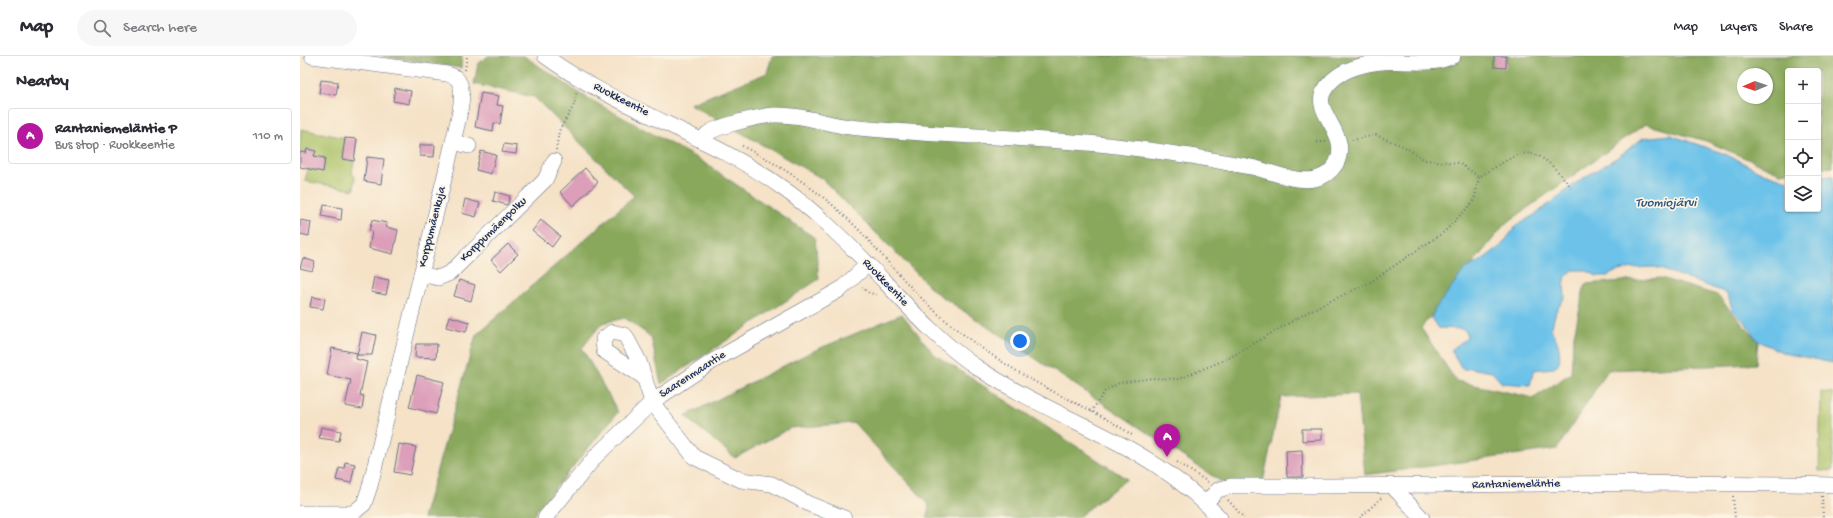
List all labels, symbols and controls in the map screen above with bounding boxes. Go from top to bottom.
search box [77,10,357,46]
text: Map [20,16,53,39]
icon: search [91,17,113,39]
text: Search here [123,19,197,37]
text: Map [1674,19,1698,36]
text: Layers [1720,19,1757,36]
text: Share [1779,19,1813,36]
north arrow [1737,68,1773,104]
map controls [1785,68,1821,212]
button: + [1785,68,1821,104]
text: Nearby [16,72,69,92]
street label: Ruokkeentie [591,80,652,120]
button: − [1785,104,1821,140]
text: Rantaniemeläntie P [55,120,177,138]
text: A [26,129,34,144]
text: 110 m [253,129,283,144]
text: Bus stop · Ruokkeentie [55,138,175,153]
button: locate [1785,140,1821,176]
button: layers [1785,176,1821,212]
street label: Korppumäenkuja [416,185,450,269]
street label: Korppumäenpolku [458,194,531,265]
water label: Tuomiojärvi [1636,196,1699,211]
street label: Ruokkeentie [859,256,912,310]
your location [1010,331,1030,351]
street label: Saarenmaantie [657,348,729,402]
pin: A [1154,424,1180,457]
street label: Rantaniemeläntie [1472,477,1561,493]

